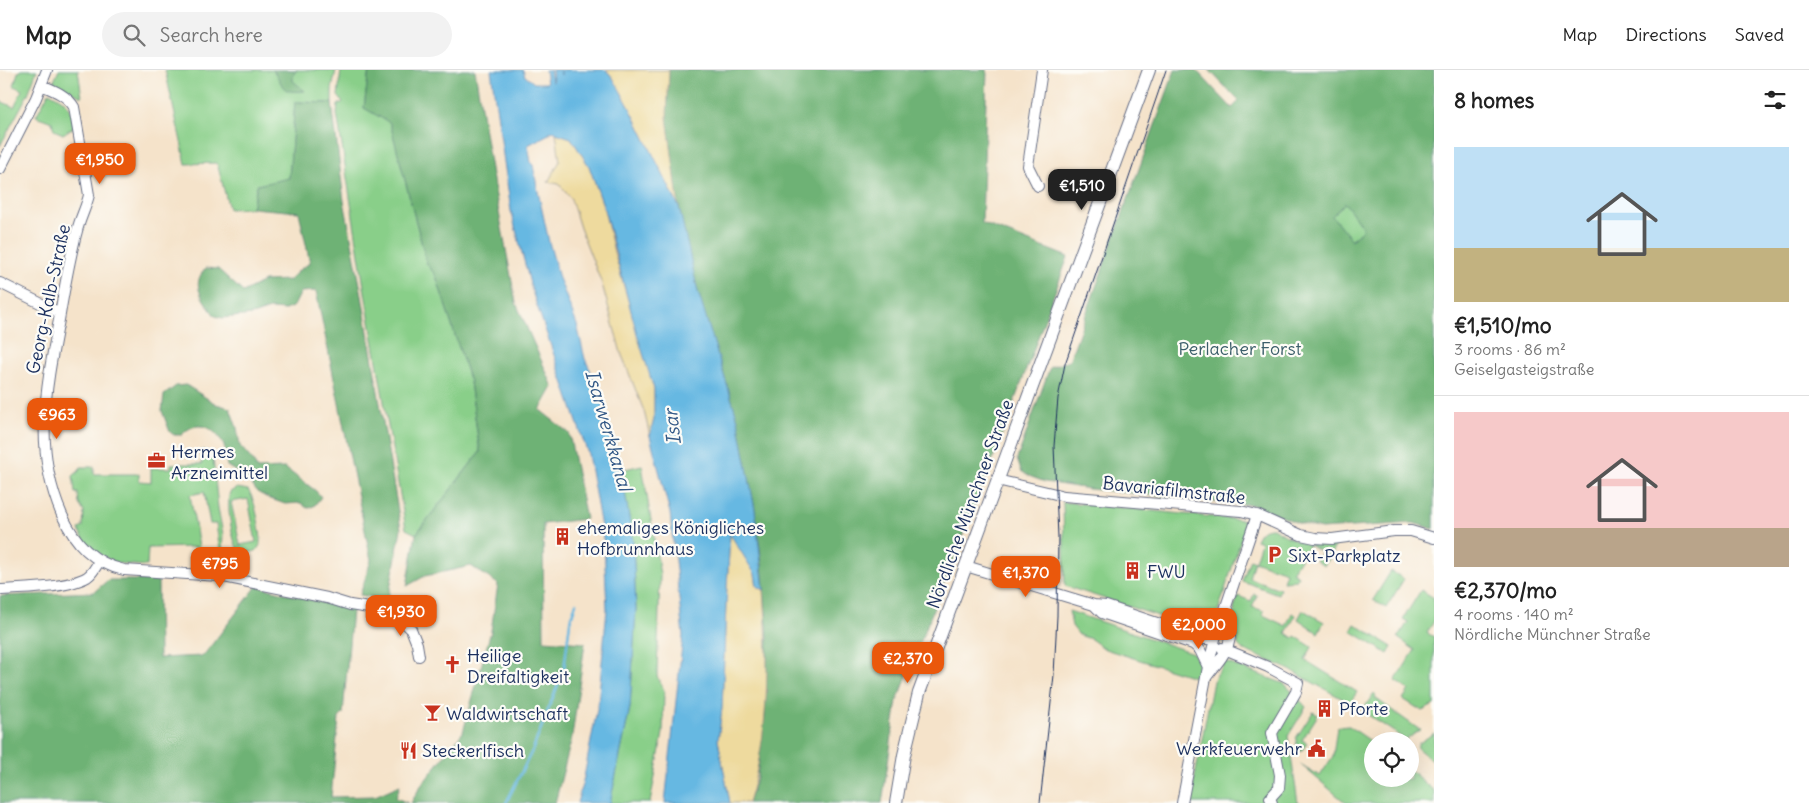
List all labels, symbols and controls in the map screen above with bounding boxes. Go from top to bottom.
search box [102,12,452,57]
text: Map [25,20,72,50]
icon: search [120,21,148,49]
text: Search here [160,23,263,47]
text: Map [1562,23,1597,46]
text: Directions [1625,23,1707,46]
text: Saved [1735,23,1784,46]
icon: filters [1761,86,1789,114]
text: 8 homes [1454,87,1534,114]
pin: €1,950 [59,142,141,185]
text: €1,950 [76,149,124,169]
pin: €1,510 [1041,168,1123,211]
text: €1,510 [1059,175,1105,195]
icon: home [1577,179,1667,269]
street label: Georg-Kalb-Straße [21,222,75,376]
text: €1,510/mo [1454,312,1552,339]
park label: Perlacher Forst [1178,337,1302,360]
text: 3 rooms · 86 m² [1454,339,1566,359]
text: Geiselgasteigstraße [1454,359,1594,379]
water label: Isarwerkkanal [580,367,638,496]
street label: Nördliche Münchner Straße [921,396,1019,612]
pin: €963 [27,398,87,440]
text: €963 [38,404,76,424]
water label: Isar [658,406,686,446]
place label: Hermes Arzneimittel [171,440,268,484]
icon: home [1577,445,1667,535]
office icon: Hermes Arzneimittel [147,451,167,471]
street label: Bavariafilmstraße [1101,471,1247,509]
place label: ehemaliges Königliches Hofbrunnhaus [577,516,764,560]
building icon: ehemaliges Königliches Hofbrunnhaus [553,527,573,547]
place label: Sixt-Parkplatz [1288,544,1401,567]
parking icon: Sixt-Parkplatz [1264,545,1284,565]
pin: €795 [190,546,250,589]
text: €795 [202,553,238,573]
pin: €1,370 [985,556,1067,598]
place label: FWU [1147,560,1186,583]
building icon: FWU [1123,561,1143,581]
text: €1,370 [1002,562,1050,582]
text: €2,370/mo [1454,577,1557,604]
pin: €1,930 [360,594,442,637]
text: €1,930 [377,601,425,621]
text: 4 rooms · 140 m² [1454,604,1574,624]
pin: €2,000 [1158,608,1240,650]
text: €2,000 [1172,614,1226,634]
text: Nördliche Münchner Straße [1454,624,1651,644]
pin: €2,370 [867,642,949,684]
place label: Heilige Dreifaltigkeit [467,644,569,688]
text: €2,370 [883,648,933,668]
church icon: Heilige Dreifaltigkeit [443,655,463,675]
place label: Pforte [1339,697,1389,720]
building icon: Pforte [1315,698,1335,718]
place label: Waldwirtschaft [446,702,568,725]
bar icon: Waldwirtschaft [422,703,442,723]
map controls [1364,732,1419,787]
button: locate [1364,732,1419,787]
place label: Werkfeuerwehr [1176,737,1303,760]
public building icon: Werkfeuerwehr [1306,738,1326,758]
place label: Steckerlfisch [422,739,524,762]
restaurant icon: Steckerlfisch [398,740,418,760]

